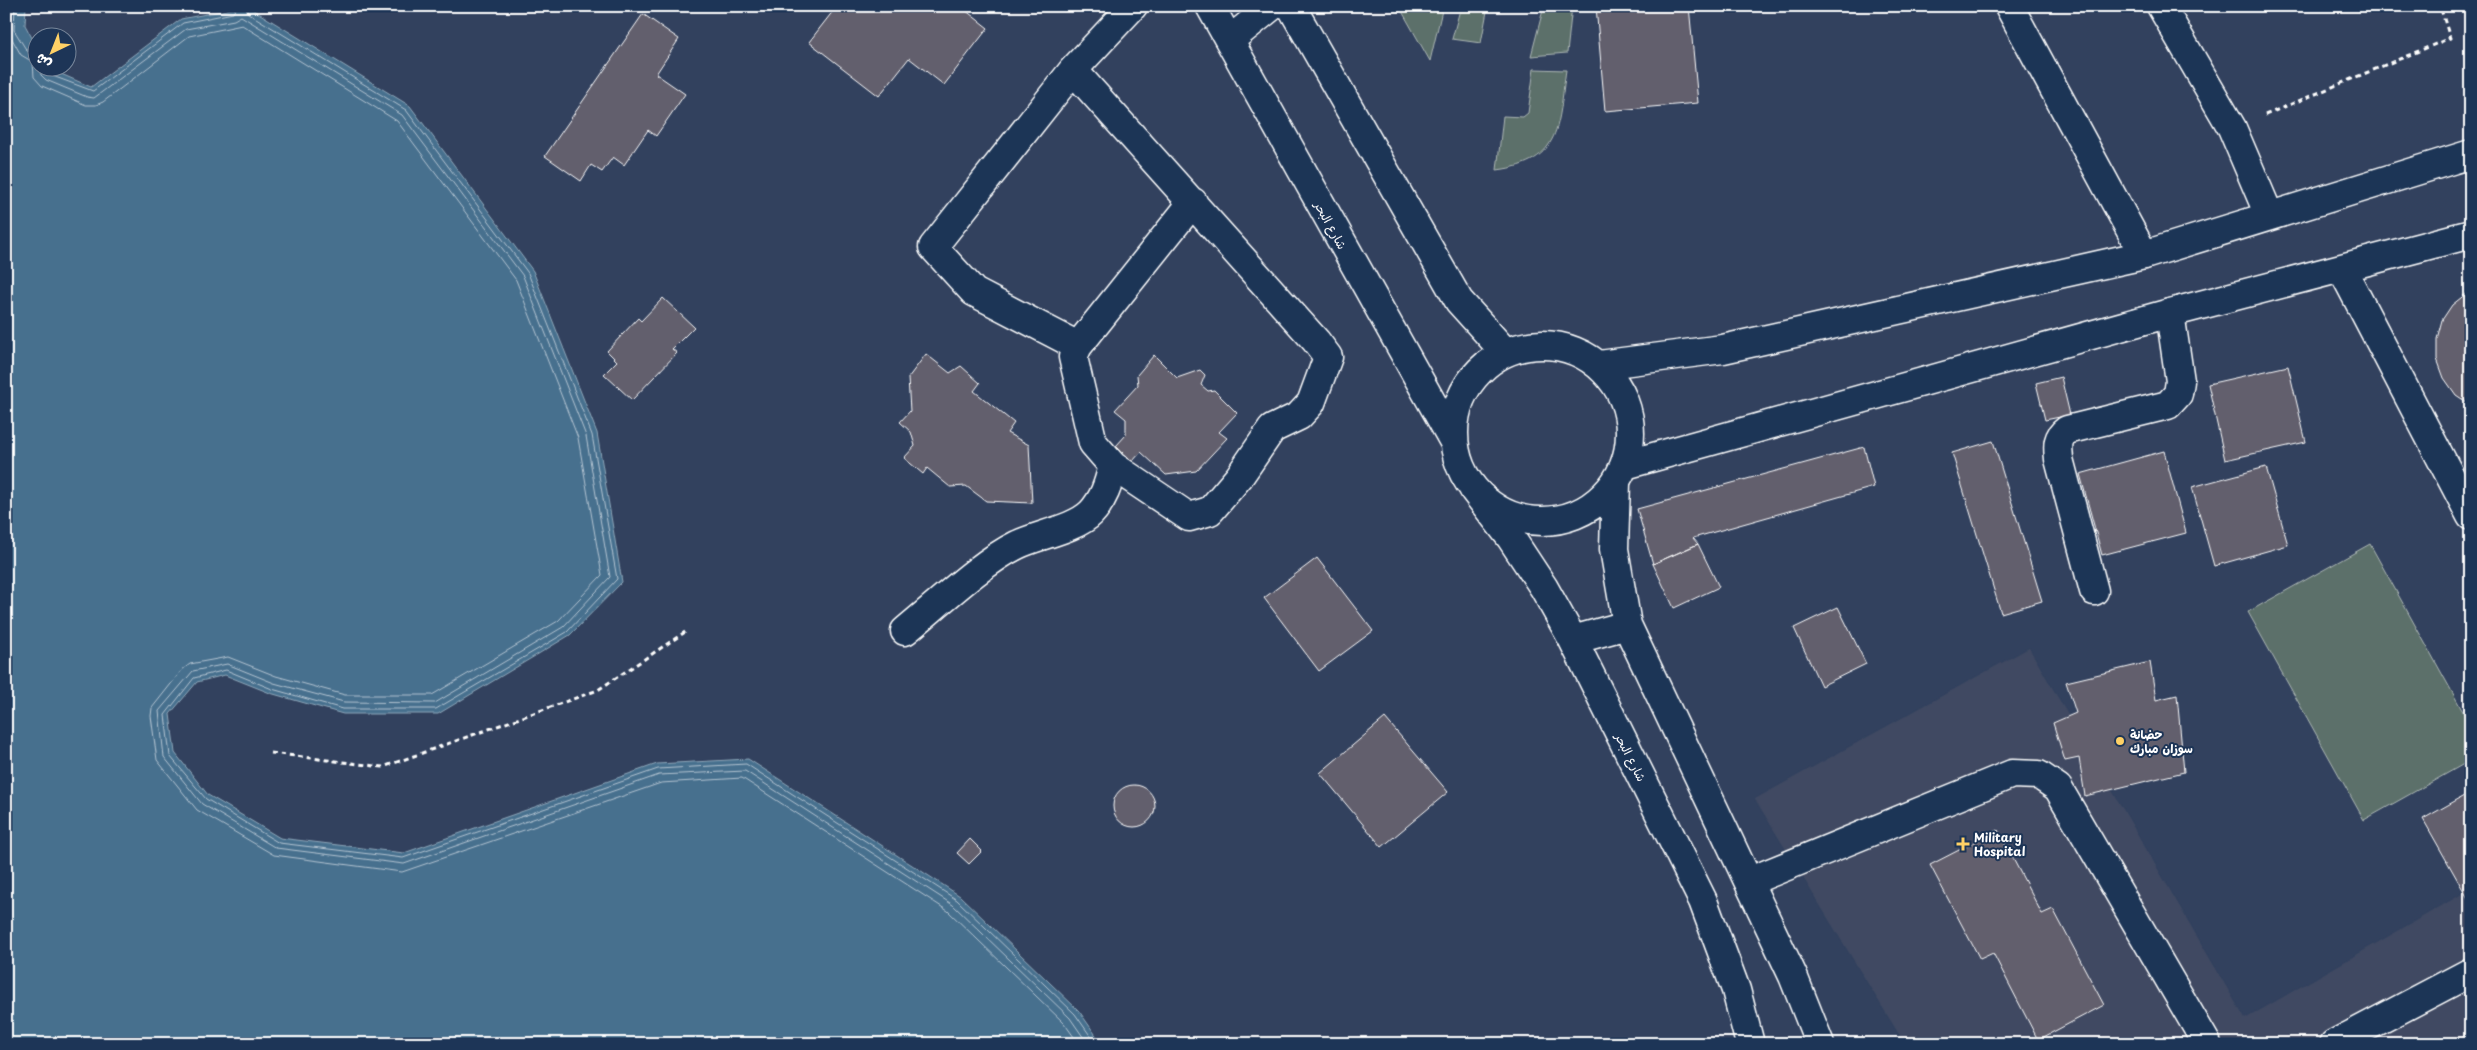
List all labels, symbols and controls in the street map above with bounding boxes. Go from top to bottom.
north arrow [28,28,78,78]
text: ش [30,49,56,75]
street label: شارع البحر [1309,197,1352,253]
place label: حضانة سوزان مبارك [2130,725,2193,757]
street label: شارع البحر [1610,729,1651,785]
marker: حضانة سوزان مبارك [2114,735,2126,747]
place label: Military Hospital [1974,828,2026,860]
marker: Military Hospital [1956,837,1970,851]

